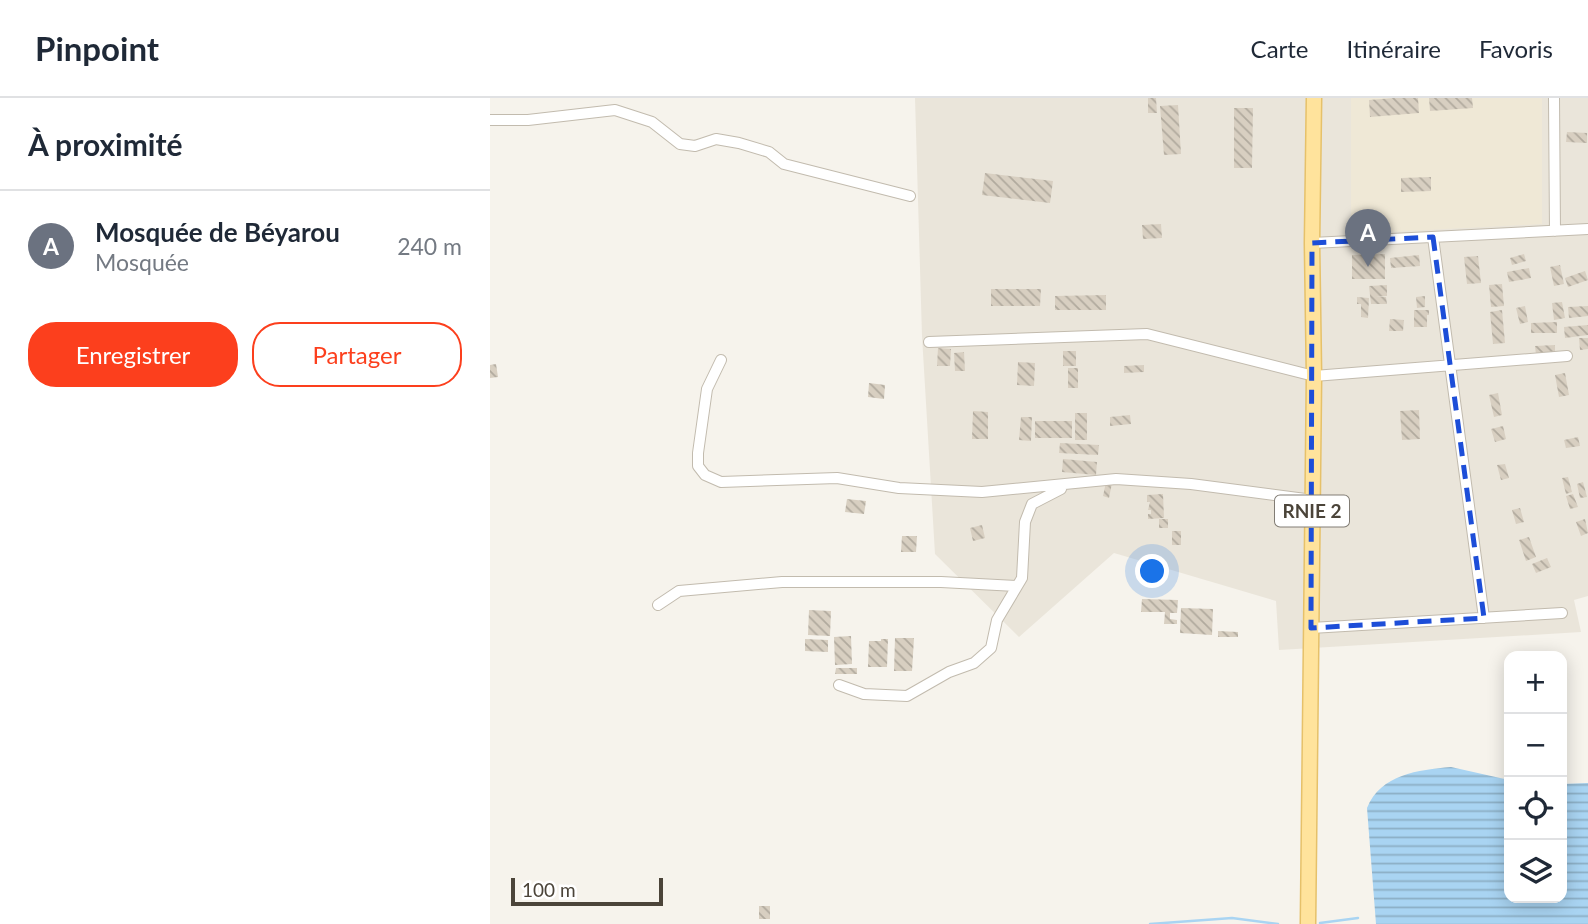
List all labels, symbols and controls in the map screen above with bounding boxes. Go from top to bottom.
text: Pinpoint [35,28,159,68]
text: Carte [1251,34,1309,63]
text: Itinéraire [1347,34,1441,63]
text: Favoris [1479,34,1553,63]
text: À proximité [28,126,183,162]
pin: A [1345,209,1391,267]
text: Mosquée de Béyarou [95,216,340,248]
text: A [43,232,59,260]
text: 240 m [397,232,462,260]
text: Mosquée [95,248,189,276]
button: Enregistrer [28,322,238,387]
button: Partager [252,322,462,387]
road number: RNIE 2 [1275,496,1349,526]
your location [1135,554,1169,588]
map controls [1504,651,1567,903]
button: + [1504,651,1567,714]
button: − [1504,714,1567,777]
button: locate [1504,777,1567,840]
button: layers [1504,840,1567,903]
scale bar [511,875,663,907]
text: 100 m [522,878,576,901]

